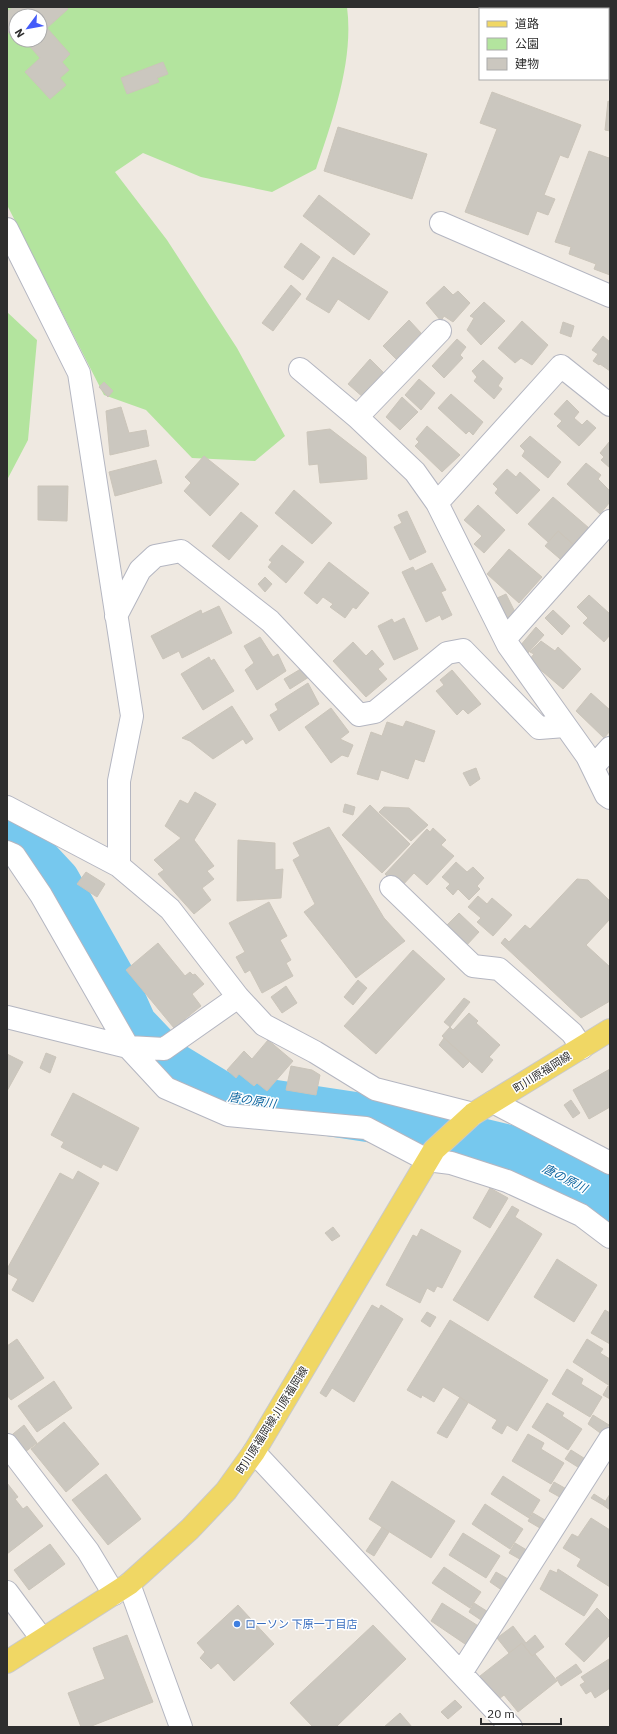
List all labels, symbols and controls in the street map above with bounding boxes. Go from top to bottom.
north arrow [8,8,48,48]
legend [479,8,609,80]
text: 道路 [515,16,539,31]
text: N [11,26,28,40]
text: 公園 [515,36,539,51]
text: 建物 [515,56,539,71]
street label: 町川原福岡線 [510,1049,574,1095]
water label: 唐の原川 [227,1089,279,1111]
water label: 唐の原川 [540,1160,592,1196]
street label: 町川原福岡線;川原福岡線 [233,1364,311,1476]
place label: ローソン 下原一丁目店 [245,1617,358,1631]
marker: ローソン 下原一丁目店 [232,1619,242,1629]
scale bar [481,1700,561,1726]
text: 20 m [487,1706,515,1721]

